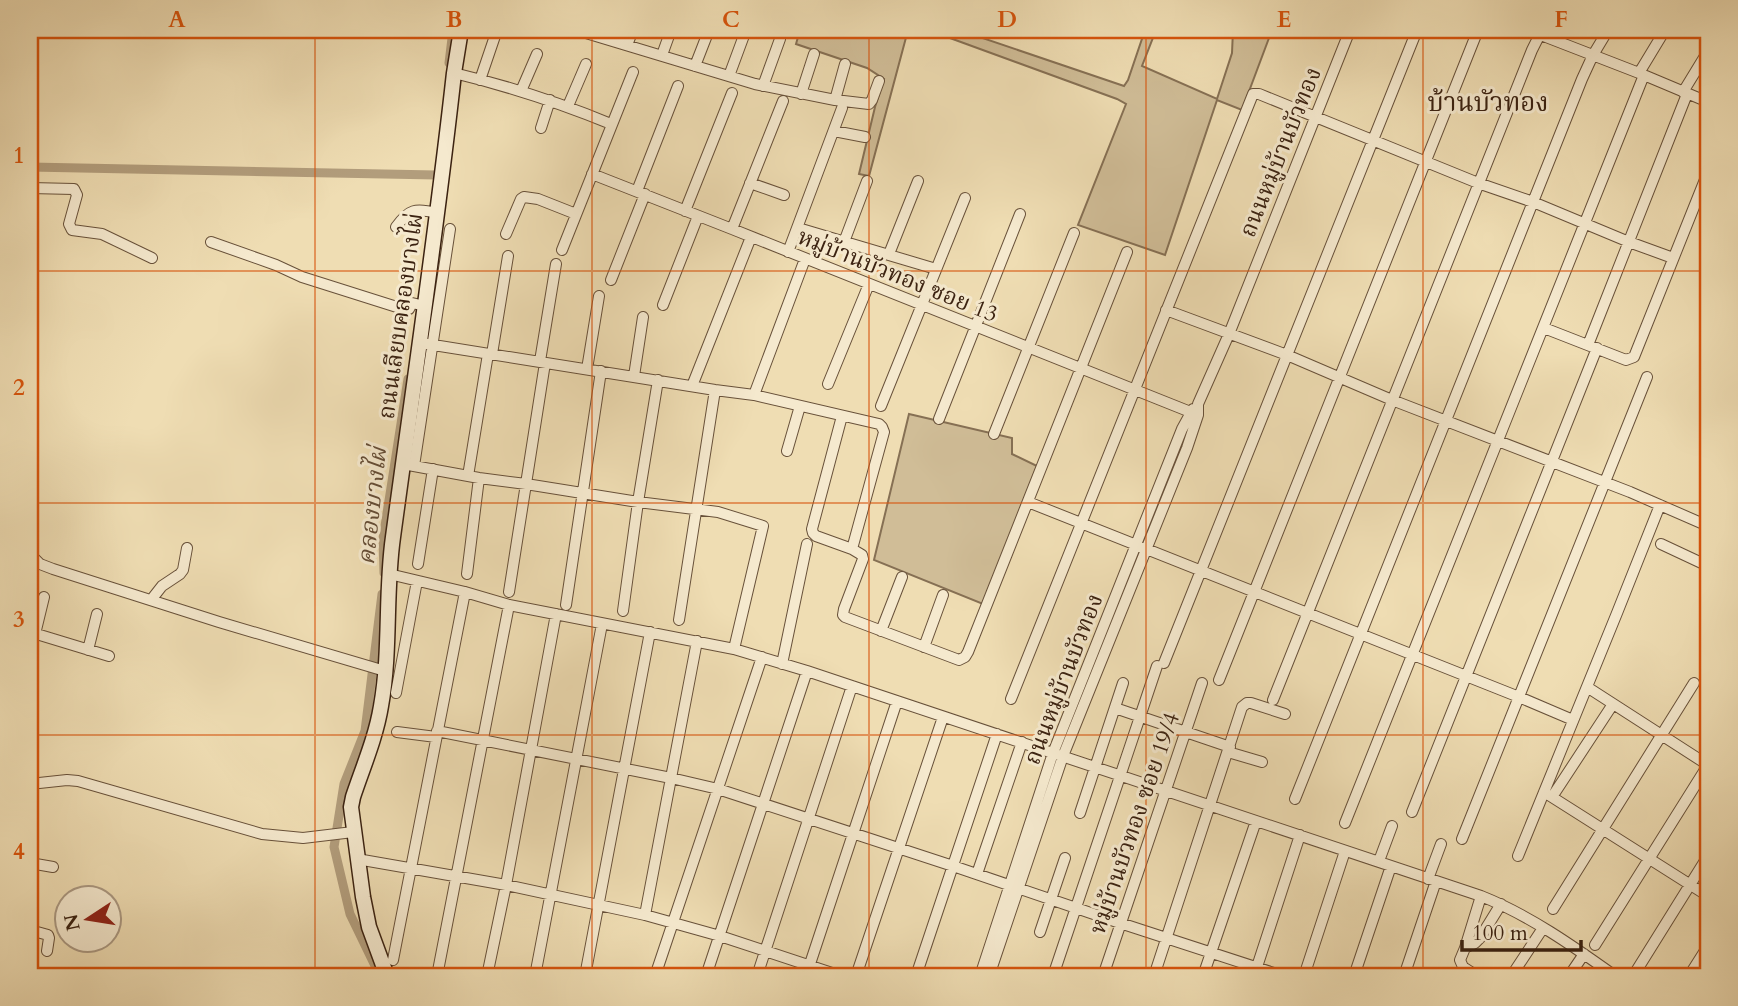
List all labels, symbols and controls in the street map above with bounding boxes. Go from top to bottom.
text: A [168,4,186,35]
text: B [446,4,462,35]
text: C [722,4,740,35]
text: D [997,4,1017,35]
text: E [1277,4,1291,35]
text: F [1554,4,1568,35]
street label: ถนนหมู่บ้านบัวทอง [1232,63,1329,242]
district label: บ้านบัวทอง [1428,85,1548,120]
text: 1 [13,140,25,171]
street label: ถนนเลียบคลองบางไผ่ [370,211,430,421]
street label: หมู่บ้านบัวทอง ซอย 13 [793,221,1003,330]
text: 2 [13,372,25,403]
water label: คลองบางไผ่ [349,442,395,567]
street label: ถนนหมู่บ้านบัวทอง [1017,589,1110,769]
text: 3 [13,604,25,635]
street label: หมู่บ้านบัวทอง ซอย 19/4 [1082,708,1187,938]
text: 4 [13,836,25,867]
north arrow [52,884,122,954]
scale bar [1462,908,1580,952]
text: N [58,911,87,933]
text: 100 m [1472,919,1528,948]

